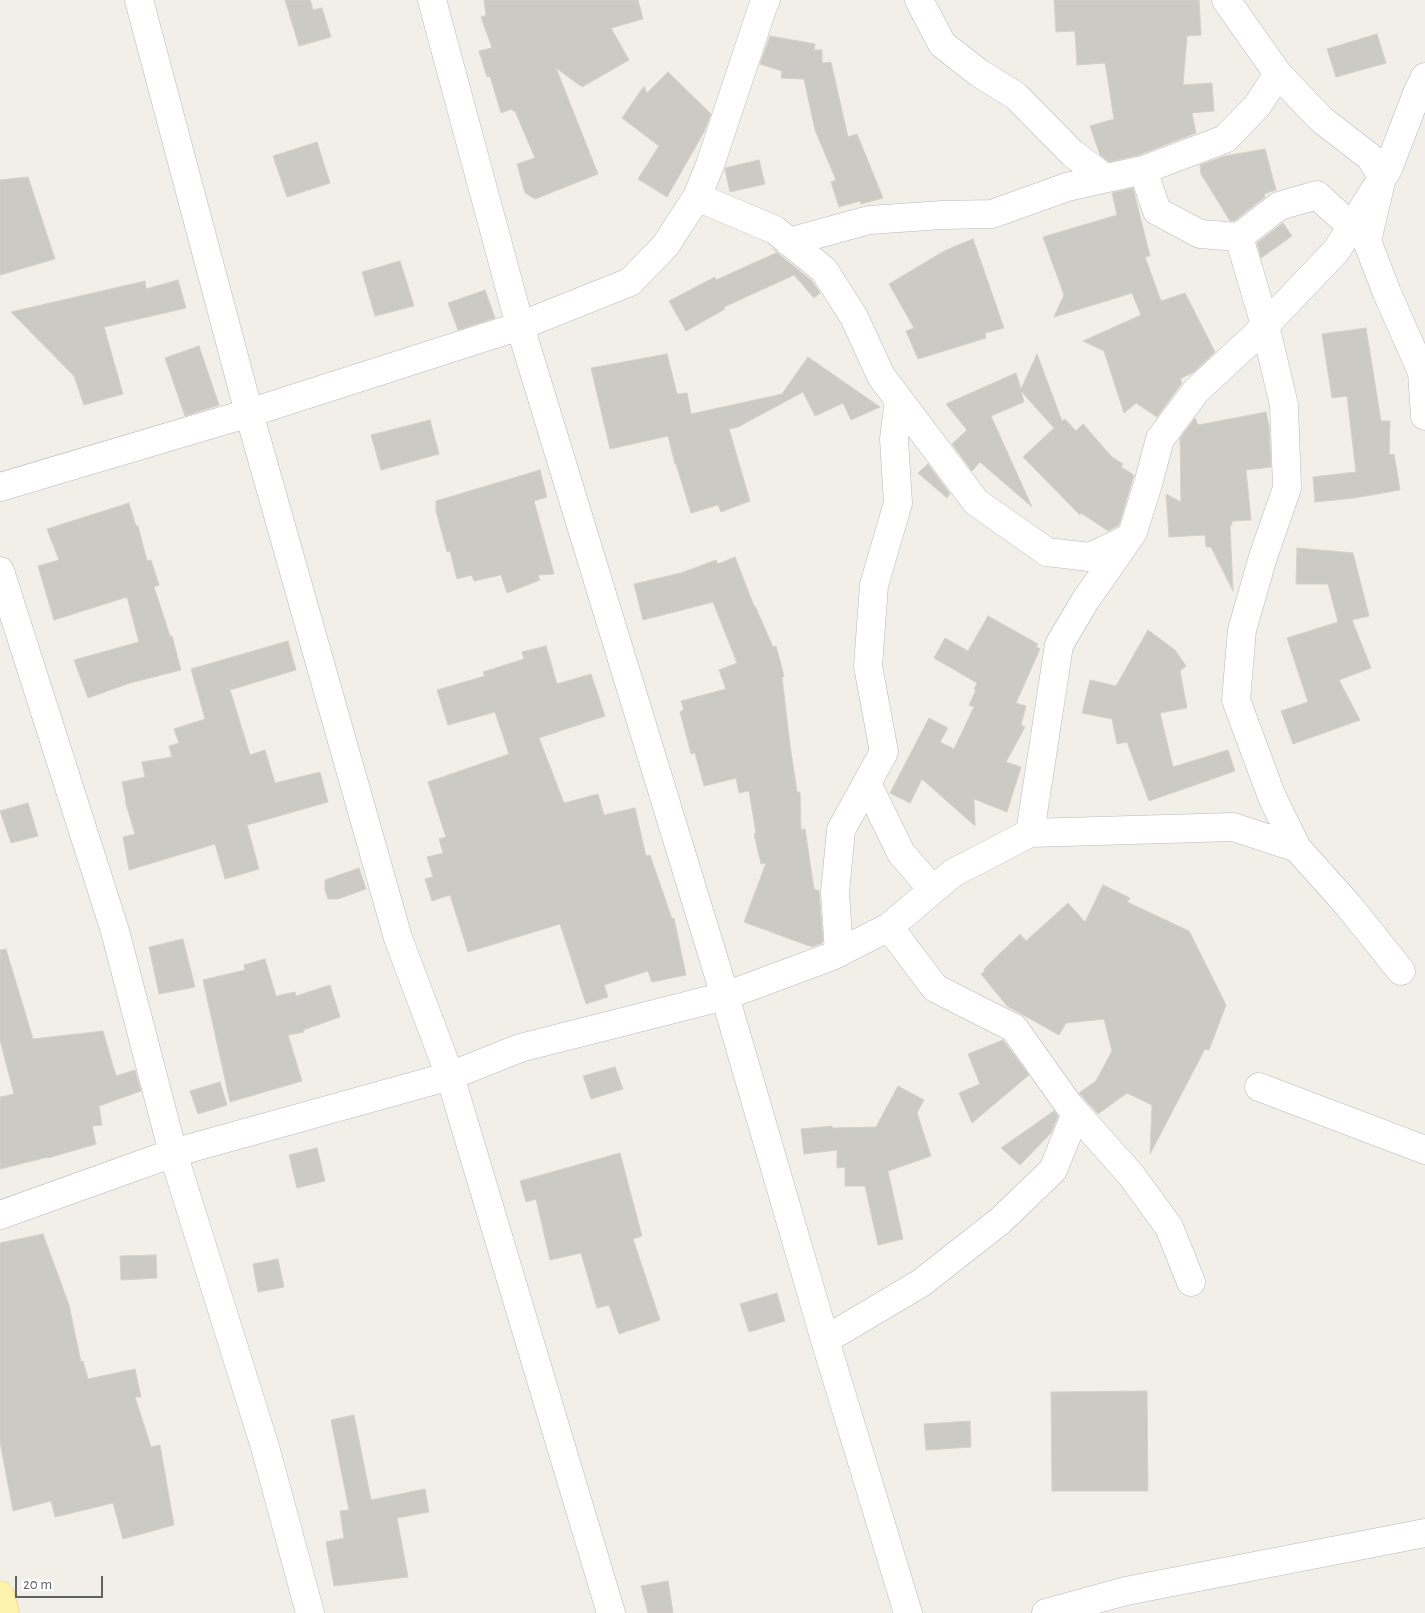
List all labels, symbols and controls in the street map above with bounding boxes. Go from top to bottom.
scale bar [18,1566,105,1598]
text: 20 m [23,1577,52,1592]

